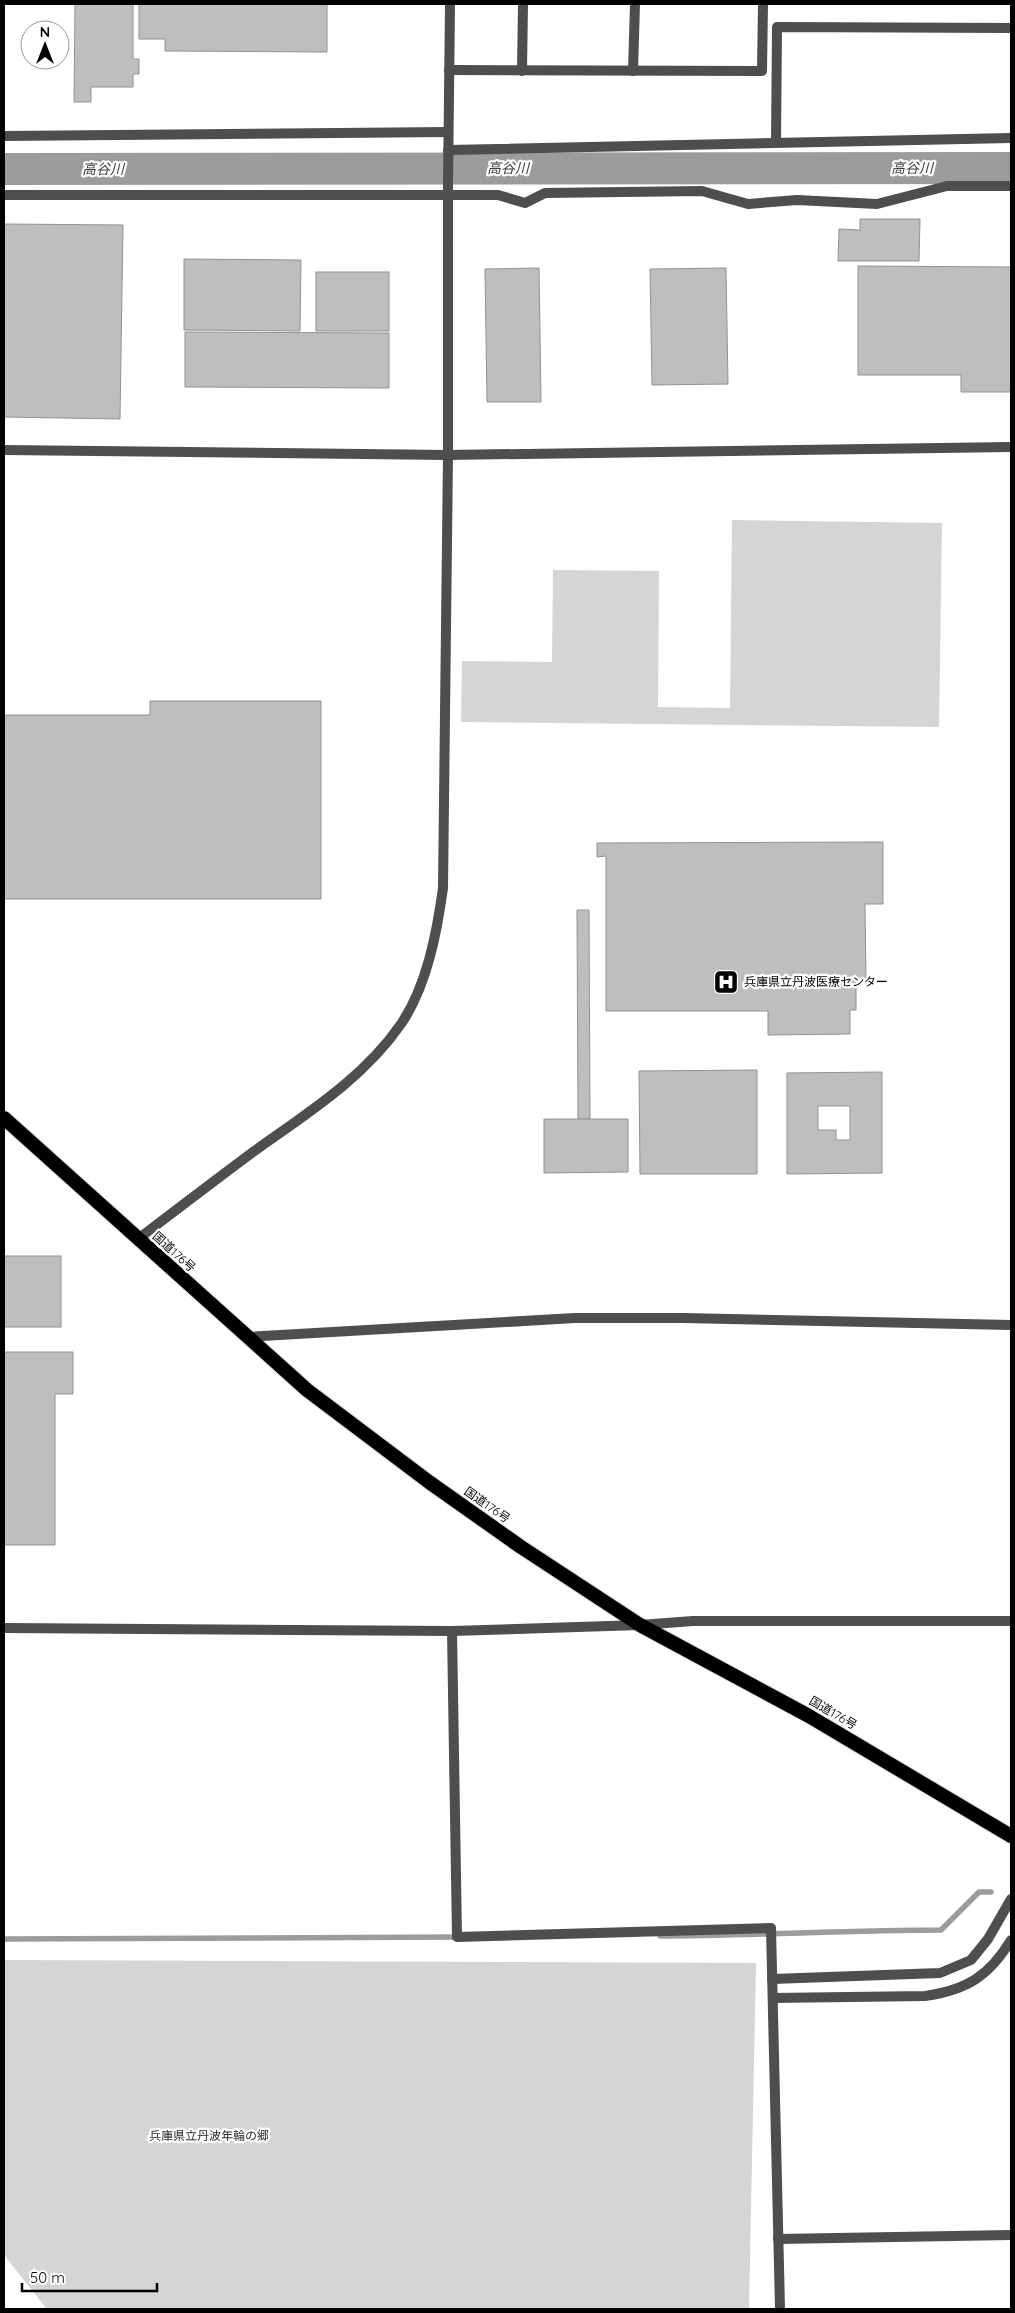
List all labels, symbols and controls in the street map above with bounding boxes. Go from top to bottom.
north arrow [20,20,70,70]
text: N [40,23,50,41]
water label: 高谷川 [487,159,531,177]
water label: 高谷川 [891,159,935,177]
water label: 高谷川 [82,160,126,178]
hospital icon: 兵庫県立丹波医療センター [713,969,739,995]
place label: 兵庫県立丹波医療センター [744,974,888,989]
street label: 国道176号 [150,1228,199,1275]
street label: 国道176号 [461,1483,513,1526]
street label: 国道176号 [807,1693,860,1732]
park label: 兵庫県立丹波年輪の郷 [149,2128,269,2143]
scale bar [22,2260,158,2292]
text: 50 m [30,2268,65,2287]

